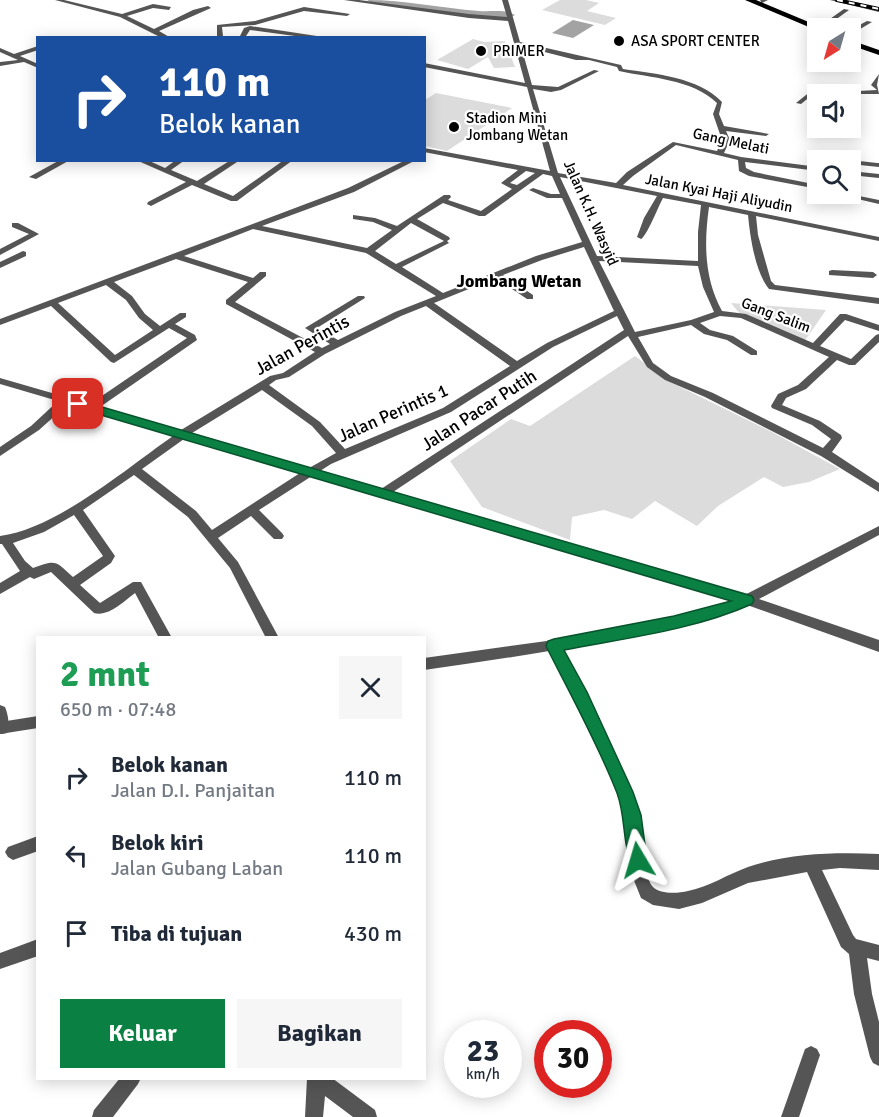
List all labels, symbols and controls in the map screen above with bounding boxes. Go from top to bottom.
north arrow [807,18,861,72]
map controls [807,18,861,204]
place label: ASA SPORT CENTER [631,32,760,50]
marker: ASA SPORT CENTER [612,34,626,48]
place label: PRIMER [493,42,545,60]
marker: PRIMER [474,44,488,58]
text: 110 m [159,57,270,108]
icon: right [60,60,138,138]
button: sound [807,84,861,138]
text: Belok kanan [159,108,300,141]
place label: Stadion Mini Jombang Wetan [466,109,568,144]
marker: Stadion Mini Jombang Wetan [447,120,461,134]
street label: Gang Melati [691,124,771,158]
button: search [807,150,861,204]
street label: Jalan K.H. Wasyid [560,158,622,268]
street label: Jalan Kyai Haji Aliyudin [644,170,794,216]
district label: Jombang Wetan [456,270,582,292]
street label: Gang Salim [739,294,813,336]
street label: Jalan Perintis [251,310,353,380]
street label: Jalan Pacar Putih [417,365,541,455]
pin [52,378,103,429]
street label: Jalan Perintis 1 [335,379,451,447]
icon: arrive [61,387,94,420]
text: 2 mnt [60,652,150,697]
button: close [339,656,402,719]
text: 650 m · 07:48 [60,697,176,722]
text: Belok kanan [111,751,228,778]
icon: right [60,761,93,794]
text: 110 m [344,764,402,791]
text: Jalan D.I. Panjaitan [111,778,275,803]
position arrow [606,828,670,892]
text: Belok kiri [111,829,204,856]
icon: left [60,839,93,872]
text: 110 m [344,842,402,869]
text: Jalan Gubang Laban [111,856,283,881]
icon: arrive [60,917,93,950]
text: Tiba di tujuan [111,920,242,947]
text: 430 m [344,920,402,947]
button: Keluar [60,999,225,1068]
button: Bagikan [237,999,402,1068]
speed limit sign: 30 [534,1020,612,1098]
text: 23 [467,1033,499,1070]
text: km/h [466,1065,500,1083]

